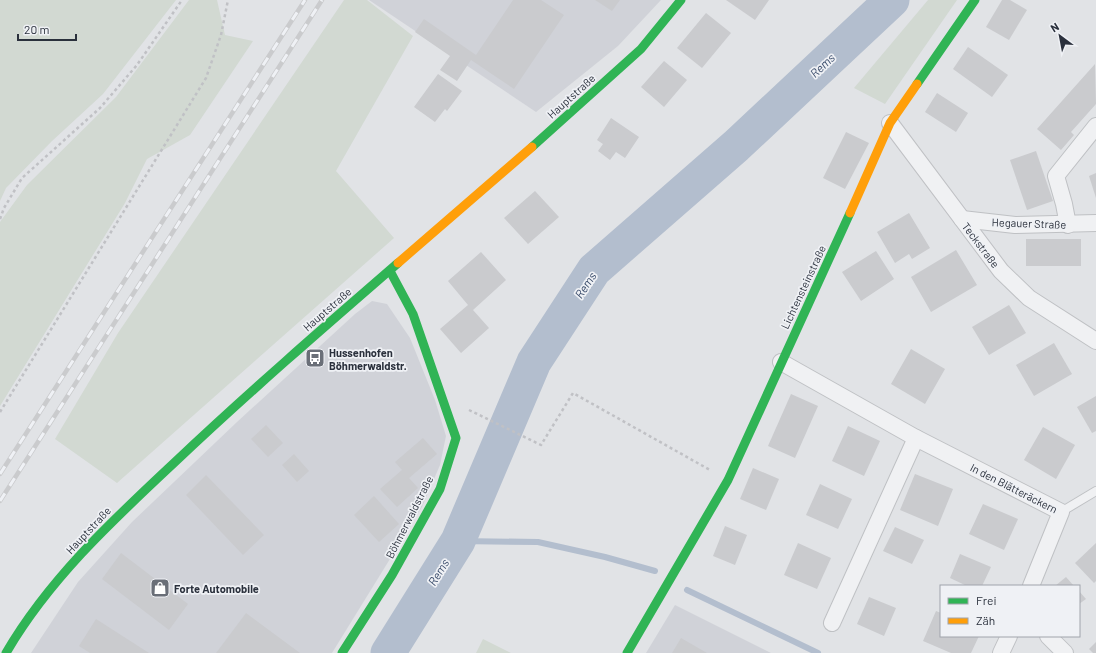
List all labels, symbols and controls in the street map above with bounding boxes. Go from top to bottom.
scale bar [18,16,76,42]
north arrow [1040,16,1080,56]
text: N [1048,20,1061,35]
text: 20 m [24,22,50,36]
water label: Rems [807,50,837,80]
street label: Hauptstraße [544,71,598,121]
street label: Hegauer Straße [992,215,1067,231]
street label: Teckstraße [960,220,1002,270]
street label: Lichtensteinstraße [778,243,828,331]
water label: Rems [571,269,599,301]
street label: Hauptstraße [300,284,354,333]
place label: Hussenhofen Böhmerwaldstr. [329,346,407,372]
bus stop icon: Hussenhofen Böhmerwaldstr. [304,347,326,369]
street label: In den Blätteräckern [968,460,1060,516]
street label: Böhmerwaldstraße [383,473,435,560]
street label: Hauptstraße [63,504,113,556]
water label: Rems [425,556,452,588]
shop icon: Forte Automobile [149,577,171,599]
place label: Forte Automobile [174,582,259,595]
legend [940,585,1080,637]
text: Frei [976,593,996,607]
text: Zäh [976,613,995,627]

